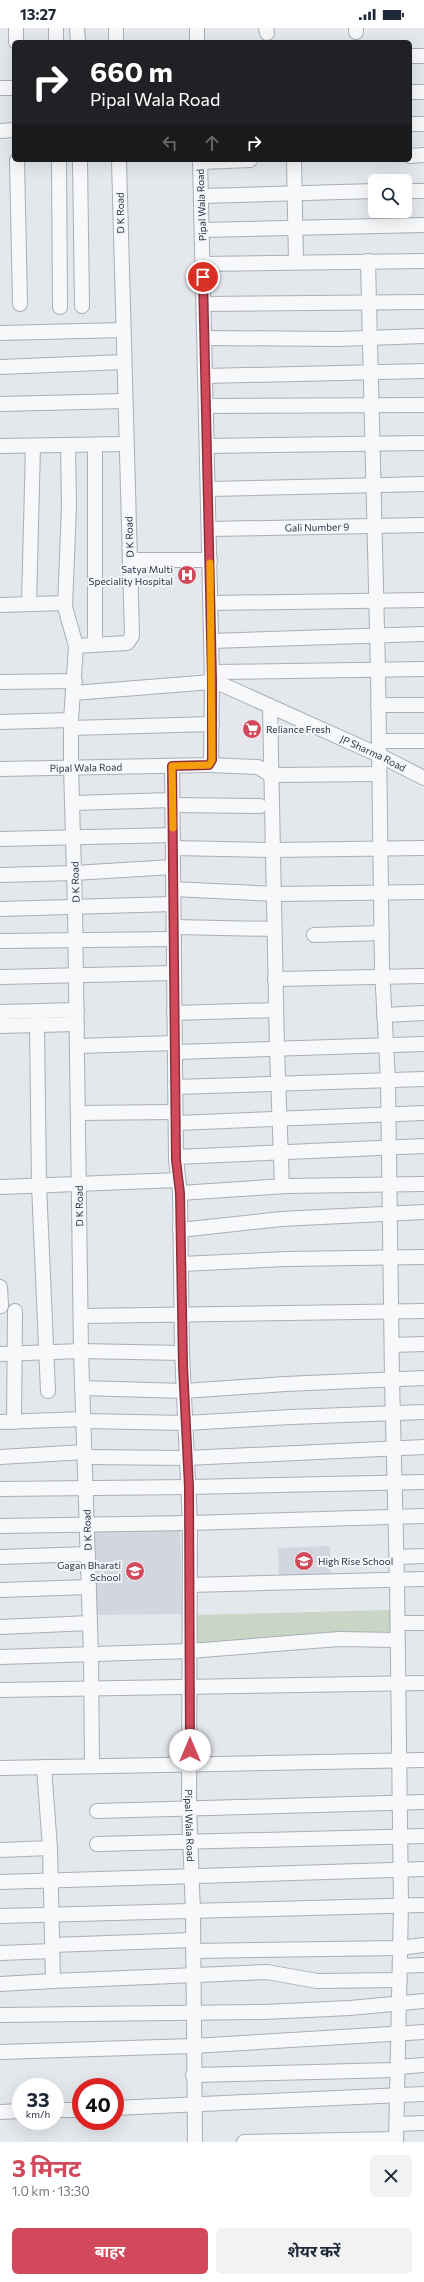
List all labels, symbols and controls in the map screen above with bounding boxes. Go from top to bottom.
text: 13:27 [20,5,56,23]
text: 660 m [90,54,173,88]
icon: right [24,56,76,108]
text: Pipal Wala Road [90,88,220,110]
icon: left [159,132,181,154]
icon: ahead [201,132,223,154]
icon: right [243,132,265,154]
street label: Pipal Wala Road [194,168,208,241]
map controls [368,174,412,218]
button: search [368,174,412,218]
street label: D K Road [114,192,126,234]
pin [186,260,220,294]
icon: arrive [192,266,214,288]
street label: D K Road [122,516,136,558]
street label: Gali Number 9 [285,520,349,534]
place label: Satya Multi Speciality Hospital [89,563,173,587]
hospital icon: Satya Multi Speciality Hospital [176,564,198,586]
supermarket icon: Reliance Fresh [241,718,263,740]
place label: Reliance Fresh [266,723,331,735]
street label: JP Sharma Road [339,732,408,774]
street label: Pipal Wala Road [50,761,123,774]
street label: D K Road [68,861,82,903]
street label: D K Road [73,1185,85,1227]
street label: D K Road [80,1509,94,1551]
school or university icon: High Rise School [293,1550,315,1572]
place label: High Rise School [318,1555,393,1567]
place label: Gagan Bharati School [57,1559,121,1583]
school or university icon: Gagan Bharati School [124,1560,146,1582]
position arrow [169,1729,211,1771]
street label: Pipal Wala Road [183,1789,197,1862]
speed limit sign: 40 [72,2078,124,2130]
text: 33 [26,2087,50,2111]
text: km/h [26,2108,50,2120]
text: 3 मिनट [12,2153,81,2182]
button: close [370,2155,412,2197]
text: 1.0 km · 13:30 [12,2183,90,2199]
button: बाहर [12,2228,208,2274]
button: शेयर करें [216,2228,412,2274]

